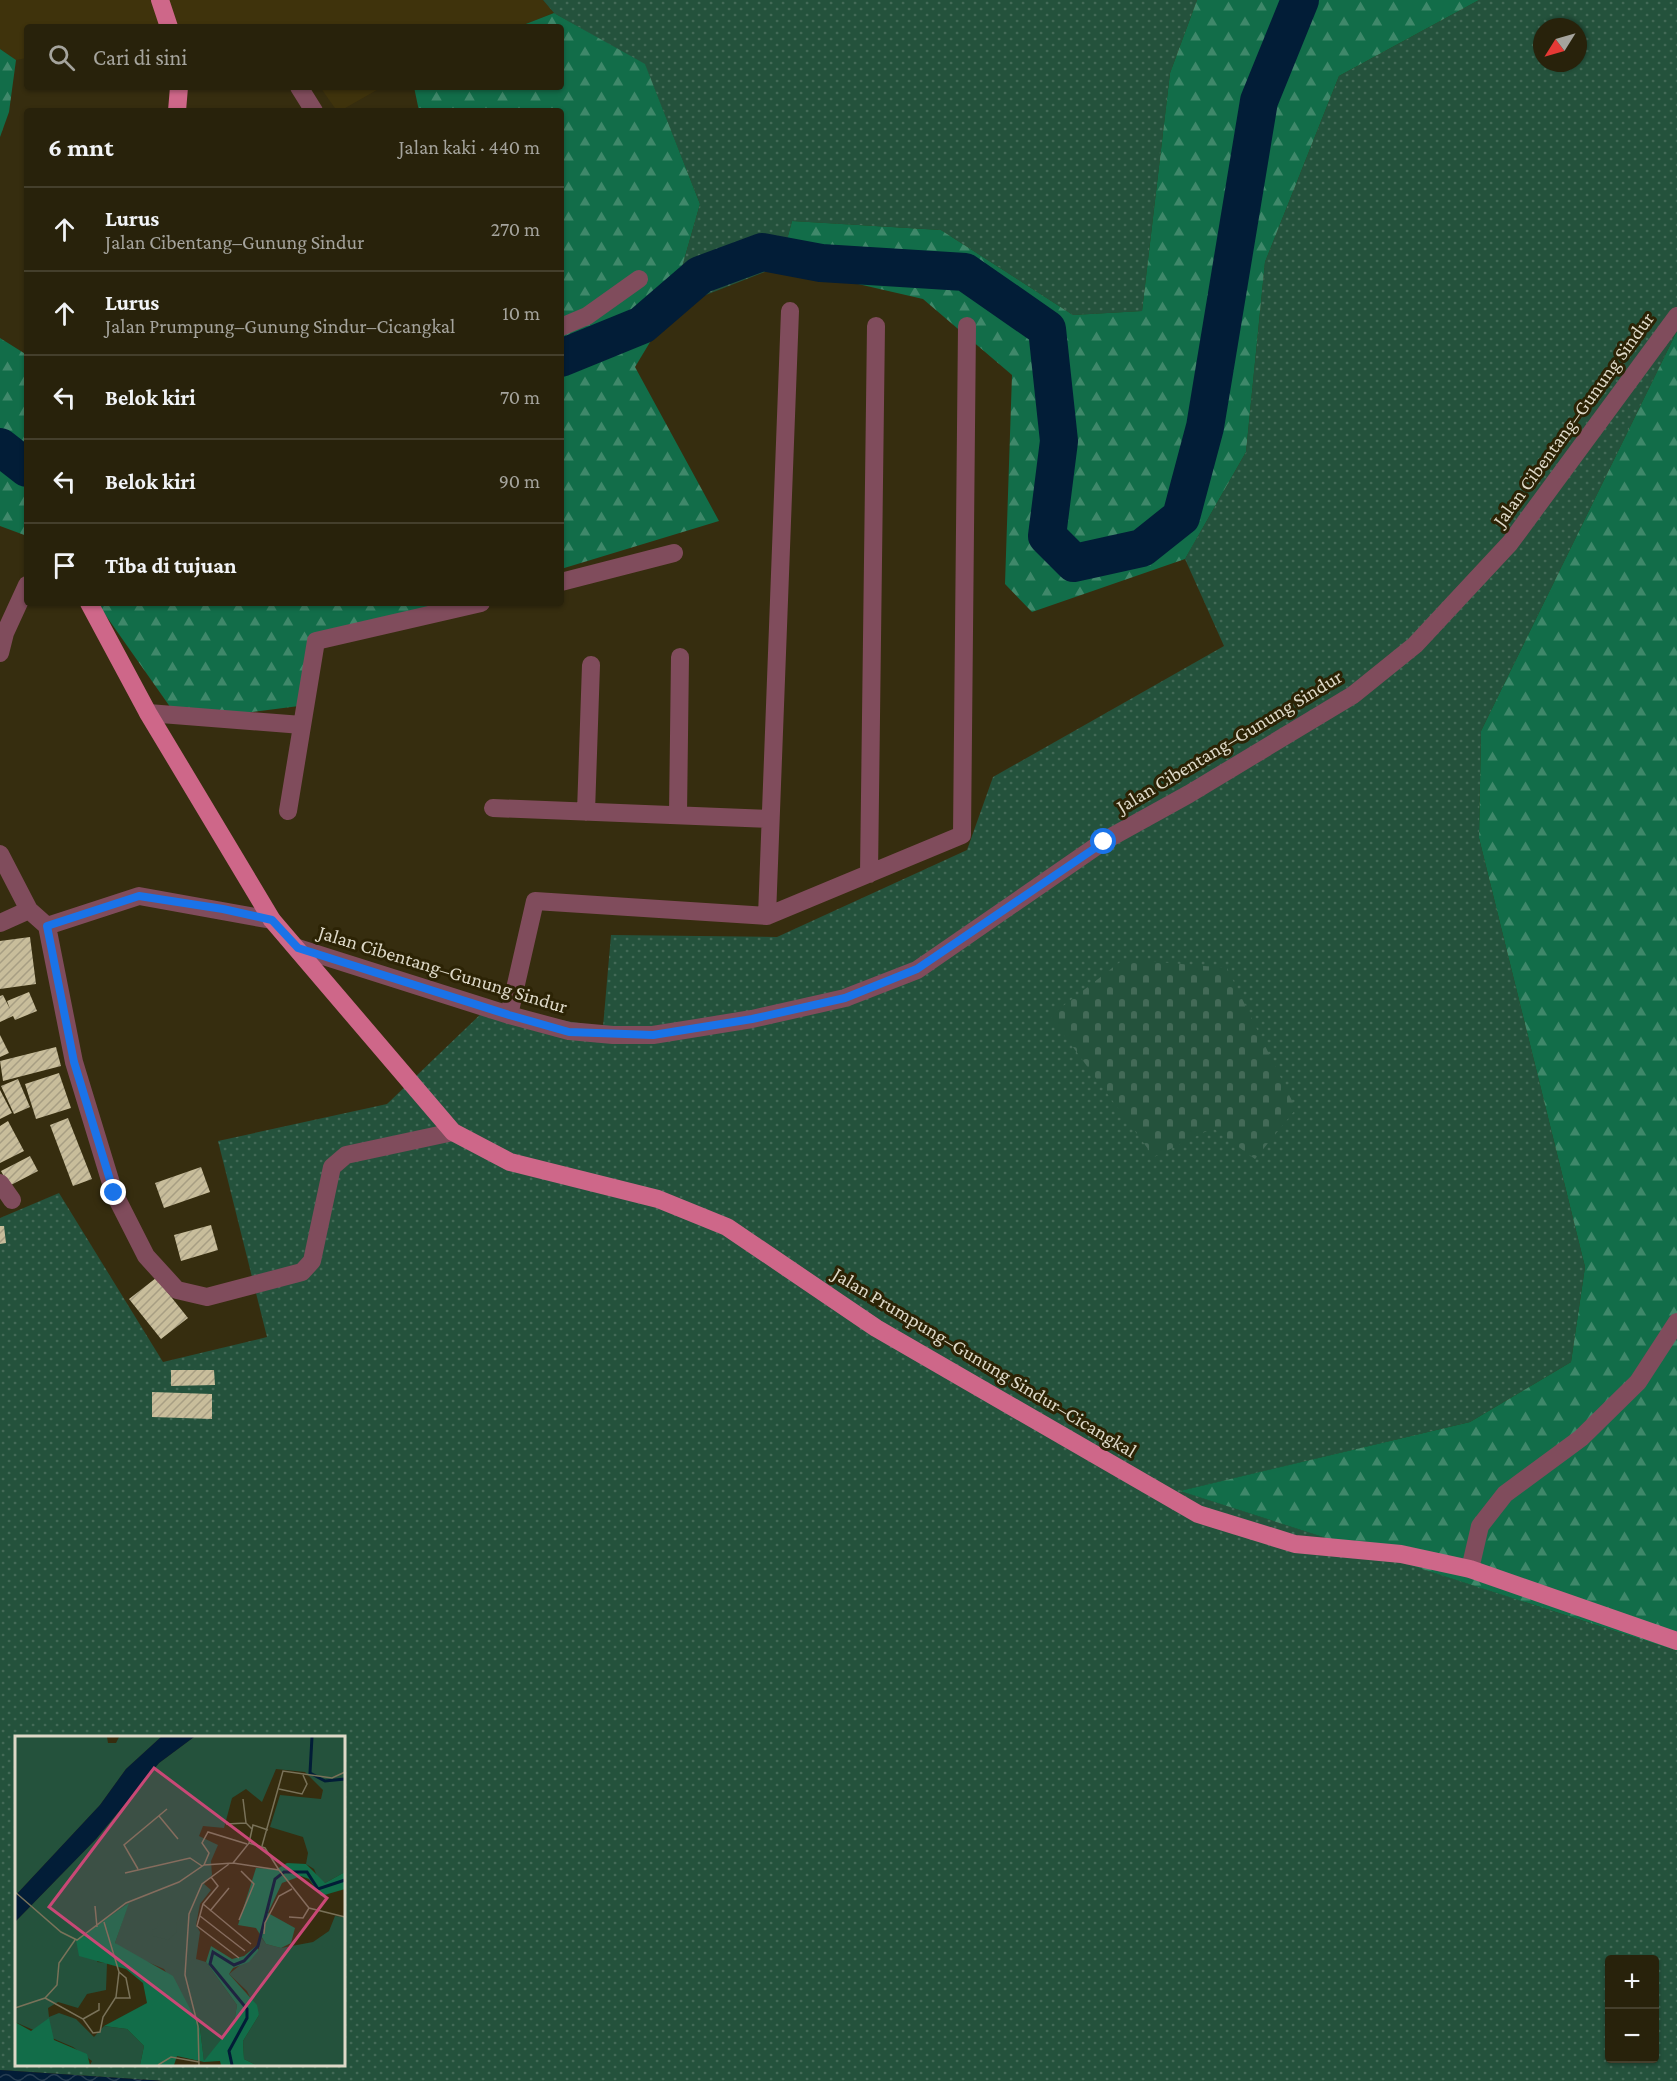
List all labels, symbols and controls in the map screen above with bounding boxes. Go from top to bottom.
north arrow [1533,18,1587,72]
search box [24,24,564,90]
icon: search [45,41,78,74]
text: Cari di sini [93,45,187,70]
text: 6 mnt [48,133,114,162]
text: Jalan kaki · 440 m [398,136,540,158]
text: Lurus [105,206,159,231]
icon: ahead [48,213,81,246]
text: 270 m [491,218,540,240]
text: Jalan Cibentang–Gunung Sindur [105,231,364,253]
text: Lurus [105,290,159,315]
icon: ahead [48,297,81,330]
text: 10 m [502,302,540,324]
street label: Jalan Cibentang–Gunung Sindur [1487,308,1659,533]
text: Jalan Prumpung–Gunung Sindur–Cicangkal [105,315,455,337]
icon: left [48,381,81,414]
text: Belok kiri [105,385,196,410]
text: 70 m [500,386,540,408]
icon: left [48,465,81,498]
text: Belok kiri [105,469,196,494]
text: 90 m [499,470,540,492]
icon: arrive [48,549,81,582]
text: Tiba di tujuan [105,553,237,578]
street label: Jalan Cibentang–Gunung Sindur [1110,665,1346,819]
route start [1090,828,1116,854]
street label: Jalan Cibentang–Gunung Sindur [314,920,570,1018]
route end [100,1179,126,1205]
street label: Jalan Prumpung–Gunung Sindur–Cicangkal [827,1261,1141,1463]
inset map [15,1736,345,2066]
map controls [1605,1955,1659,2063]
button: + [1605,1955,1659,2009]
button: − [1605,2009,1659,2063]

